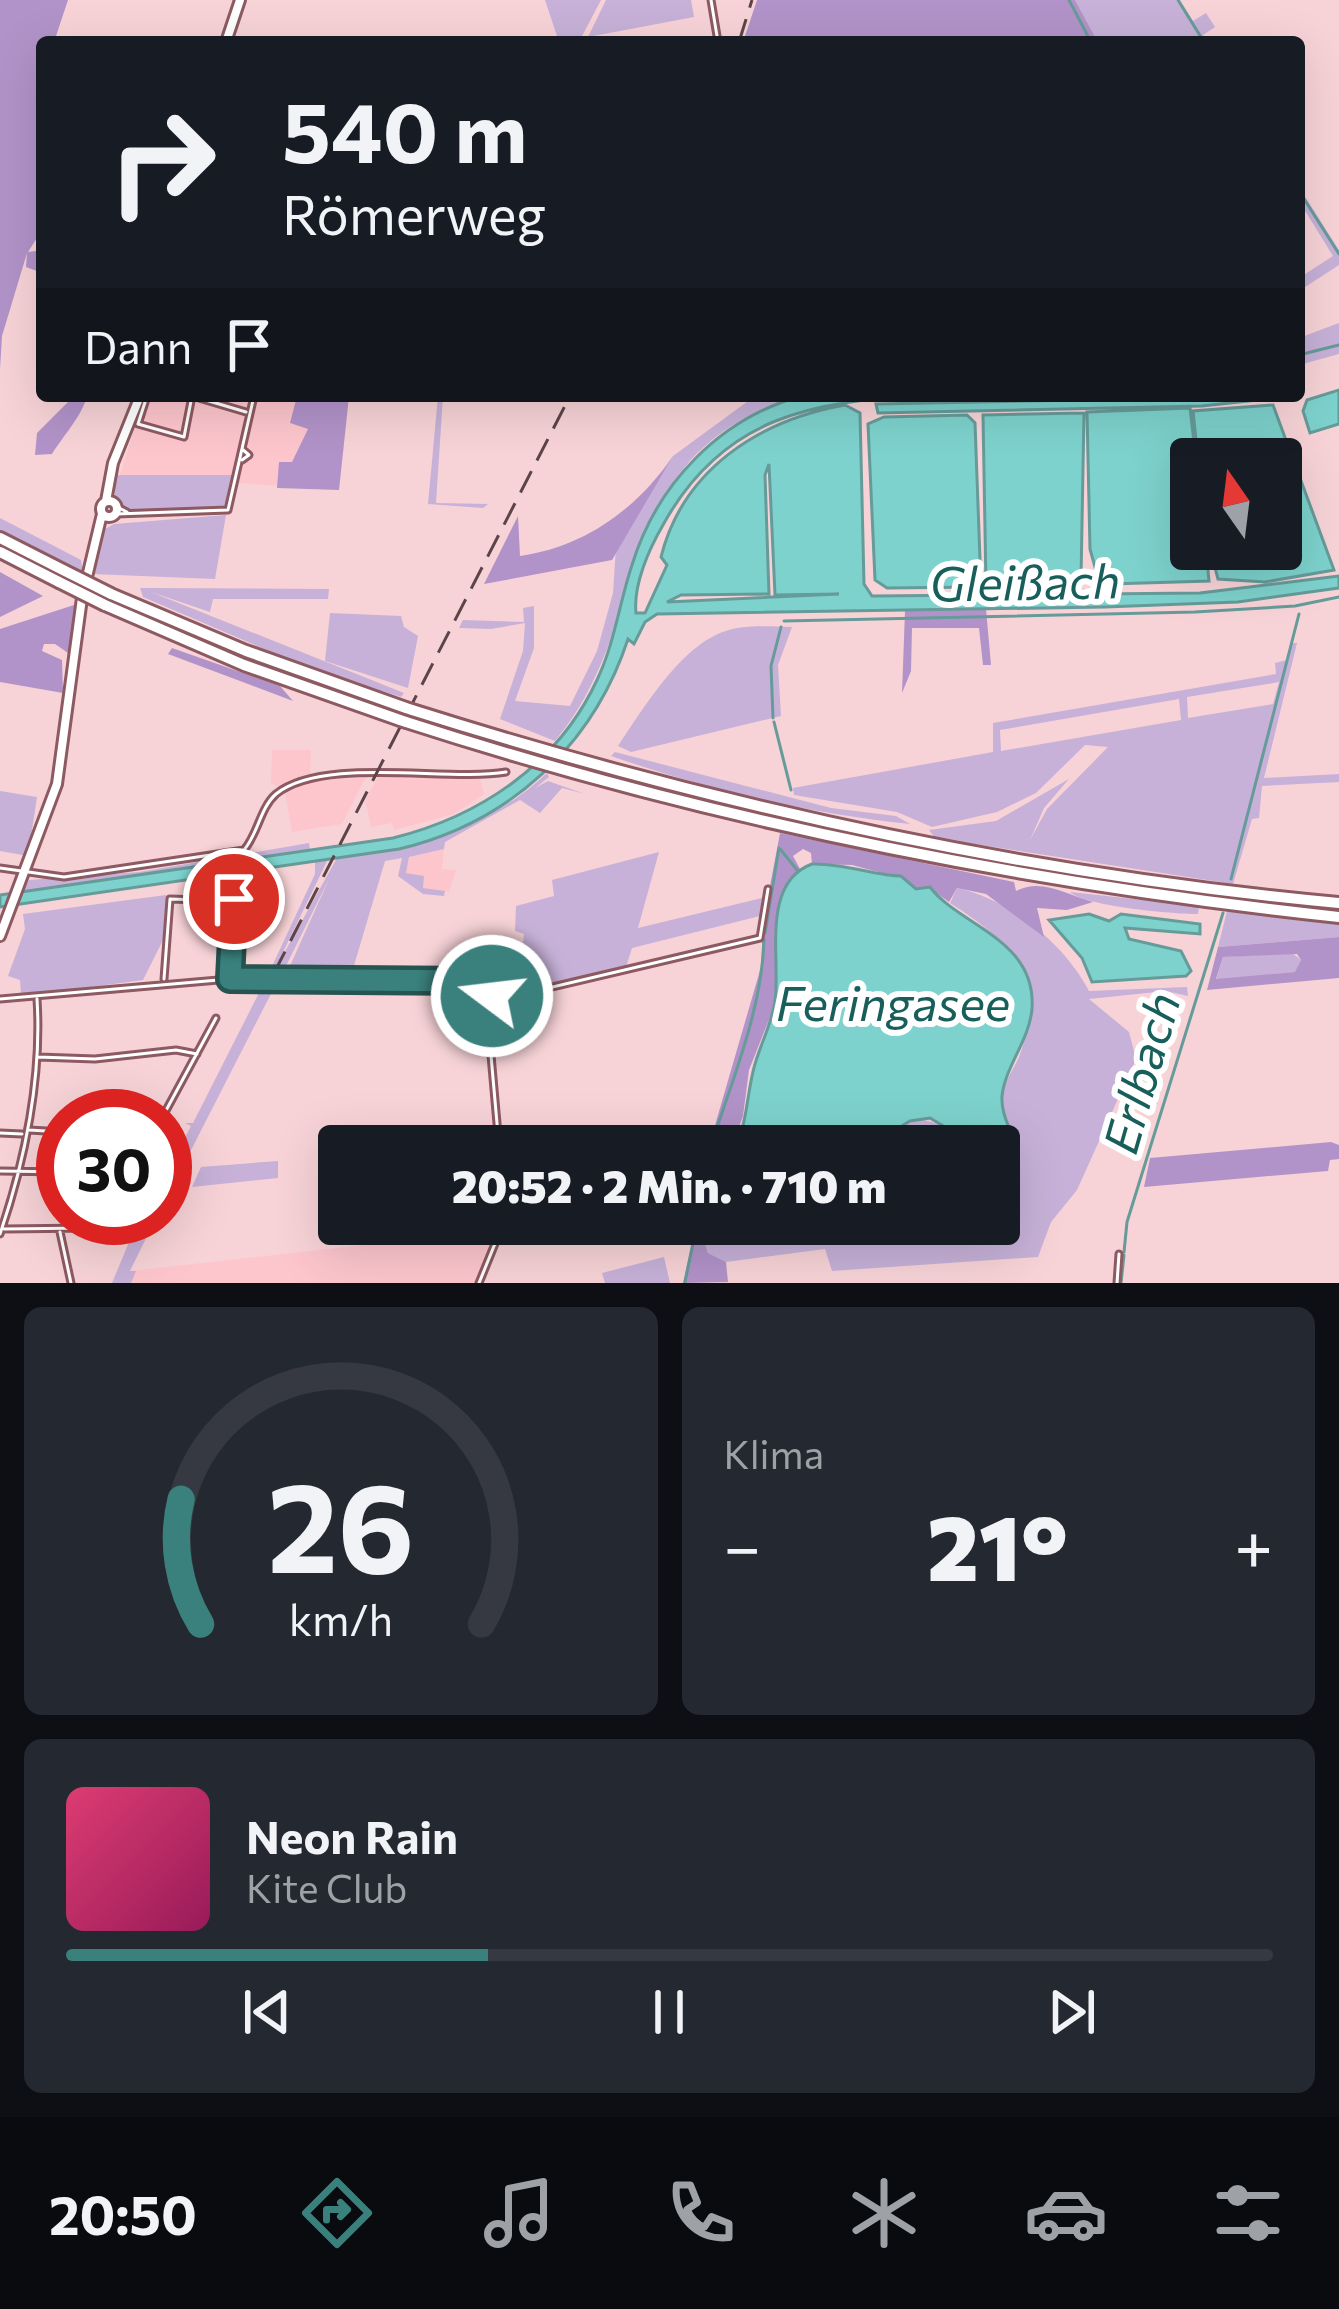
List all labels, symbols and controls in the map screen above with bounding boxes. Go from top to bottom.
text: 540 m [282,78,528,180]
icon: right [84,84,240,240]
text: Römerweg [282,180,546,246]
icon: arrive [216,312,282,378]
text: Dann [84,318,192,373]
north arrow [1170,438,1302,570]
map controls [1170,438,1302,570]
water label: Gleißach [929,549,1121,612]
pin [183,848,285,950]
icon: arrive [201,866,267,932]
position arrow [429,933,555,1059]
water label: Feringasee [776,972,1010,1031]
water label: Erlbach [1089,985,1191,1160]
speed limit sign: 30 [36,1089,192,1245]
text: 20:52 · 2 Min. · 710 m [452,1157,886,1212]
text: Klima [724,1429,824,1477]
text: 26 [267,1446,414,1599]
text: 21° [927,1489,1068,1600]
text: − [724,1504,761,1585]
text: + [1234,1504,1273,1585]
text: km/h [289,1592,393,1645]
text: Neon Rain [246,1808,458,1863]
text: Kite Club [246,1863,407,1911]
icon: previous [234,1979,300,2045]
icon: pause [636,1979,702,2045]
icon: next [1039,1979,1105,2045]
icon: directions [295,2171,379,2255]
icon: music [477,2171,561,2255]
icon: phone [659,2171,743,2255]
icon: climate [842,2171,926,2255]
icon: car [1024,2171,1108,2255]
icon: filters [1206,2171,1290,2255]
text: 20:50 [49,2180,197,2246]

